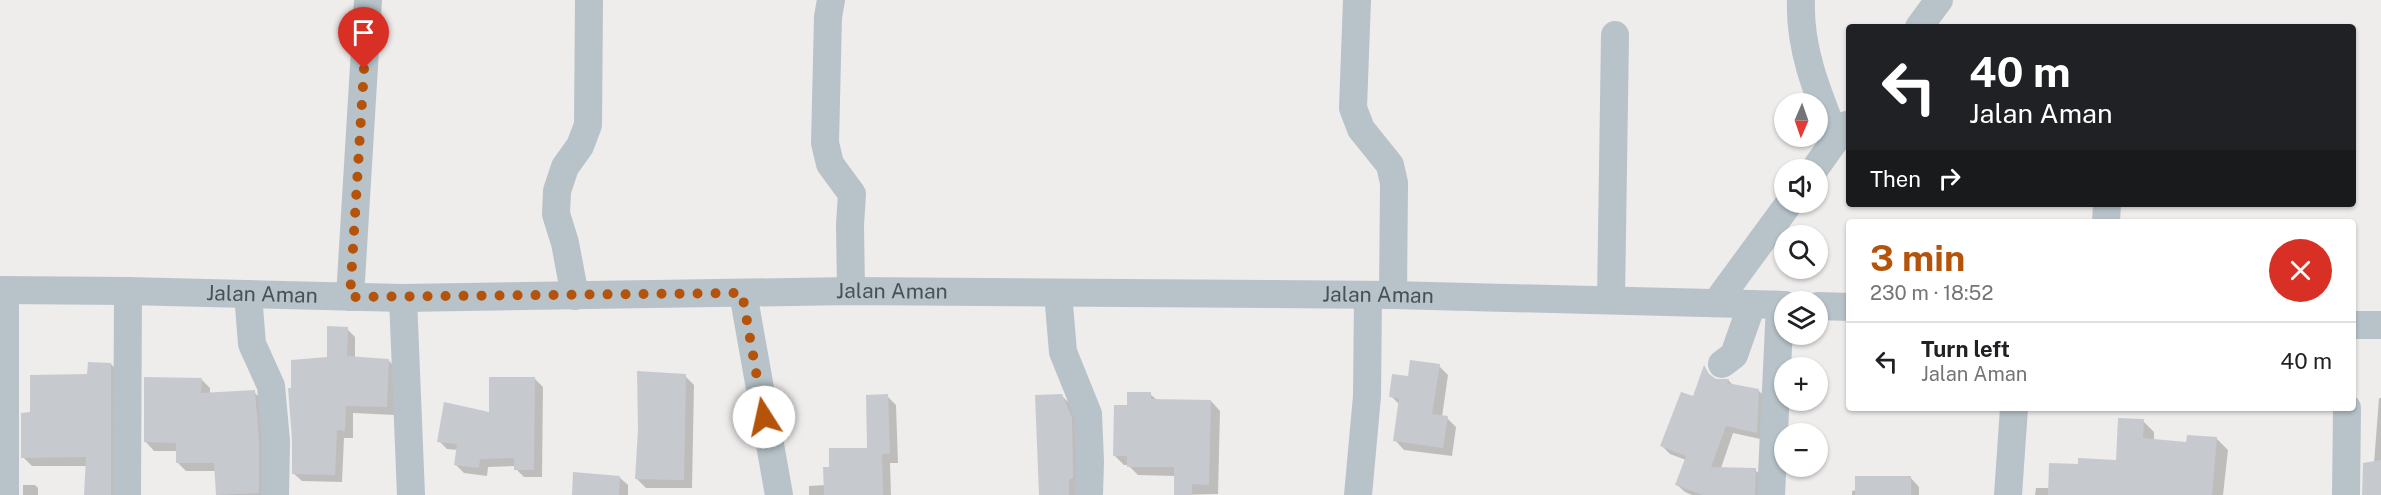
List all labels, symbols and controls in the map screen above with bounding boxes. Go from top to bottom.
pin [338,7,389,69]
icon: arrive [347,16,380,49]
text: 40 m [1969,47,2071,96]
icon: left [1870,48,1948,126]
north arrow [1774,93,1828,147]
map controls [1774,93,1828,477]
text: Jalan Aman [1969,97,2113,129]
button: sound [1774,159,1828,213]
icon: right [1933,162,1966,195]
text: Then [1870,166,1921,192]
button: search [1774,225,1828,279]
text: 3 min [1870,237,1965,279]
button: close [2269,239,2332,302]
street label: Jalan Aman [836,278,948,304]
street label: Jalan Aman [206,280,318,308]
street label: Jalan Aman [1322,281,1434,308]
text: 230 m · 18:52 [1870,281,1993,305]
button: layers [1774,291,1828,345]
text: Turn left [1921,336,2010,362]
icon: left [1870,345,1903,378]
text: 40 m [2280,348,2332,374]
button: + [1774,357,1828,411]
text: Jalan Aman [1921,362,2027,386]
position arrow [732,385,796,449]
button: − [1774,423,1828,477]

